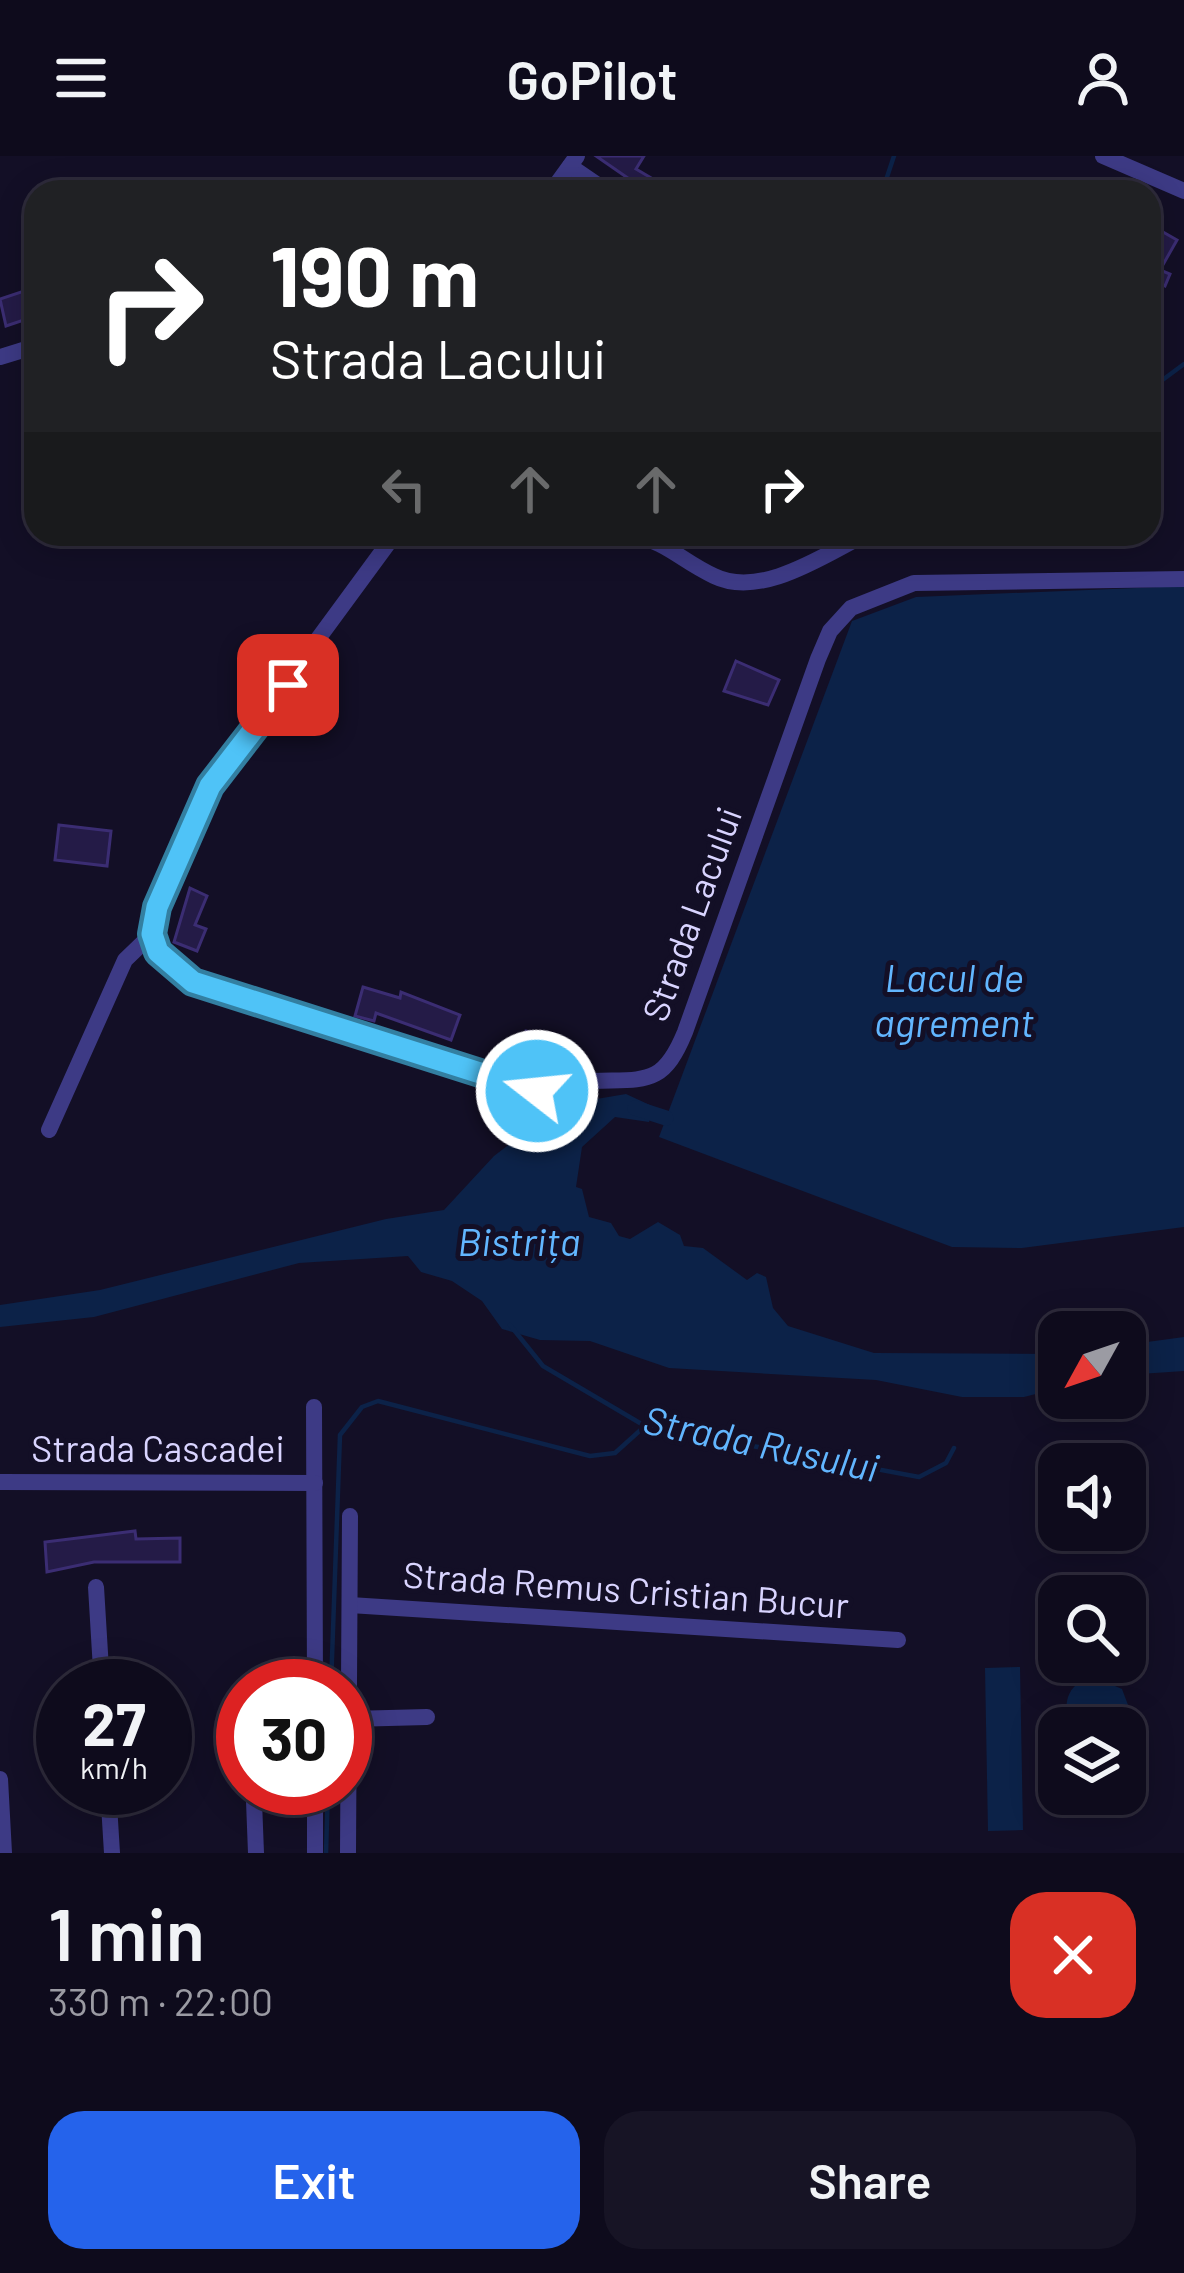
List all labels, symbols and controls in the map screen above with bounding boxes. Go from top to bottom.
icon: menu [48,45,114,111]
icon: person [1070,45,1136,111]
text: GoPilot [506,46,678,111]
text: 190 m [270,223,479,324]
icon: right [72,228,228,384]
text: Strada Lacului [270,325,607,390]
icon: left [371,456,437,522]
icon: ahead [497,456,563,522]
icon: ahead [623,456,689,522]
icon: right [749,456,815,522]
pin [237,634,339,736]
icon: arrive [255,652,321,718]
street label: Strada Lacului [632,801,749,1026]
water label: Lacul de agrement [874,953,1034,1045]
position arrow [474,1028,600,1154]
water label: Bistrița [458,1217,580,1264]
north arrow [1038,1311,1146,1419]
map controls [1038,1311,1146,1815]
water label: Strada Rusului [639,1395,884,1490]
street label: Strada Cascadei [31,1426,285,1469]
button: sound [1038,1443,1146,1551]
street label: Strada Remus Cristian Bucur [402,1551,850,1626]
button: search [1038,1575,1146,1683]
speed limit sign: 30 [216,1659,372,1815]
text: 27 [82,1686,146,1758]
button: layers [1038,1707,1146,1815]
text: km/h [80,1749,148,1785]
text: 1 min [48,1889,205,1975]
button: close [1010,1892,1136,2018]
text: 330 m · 22:00 [48,1977,273,2024]
button: Exit [48,2111,580,2249]
button: Share [604,2111,1136,2249]

